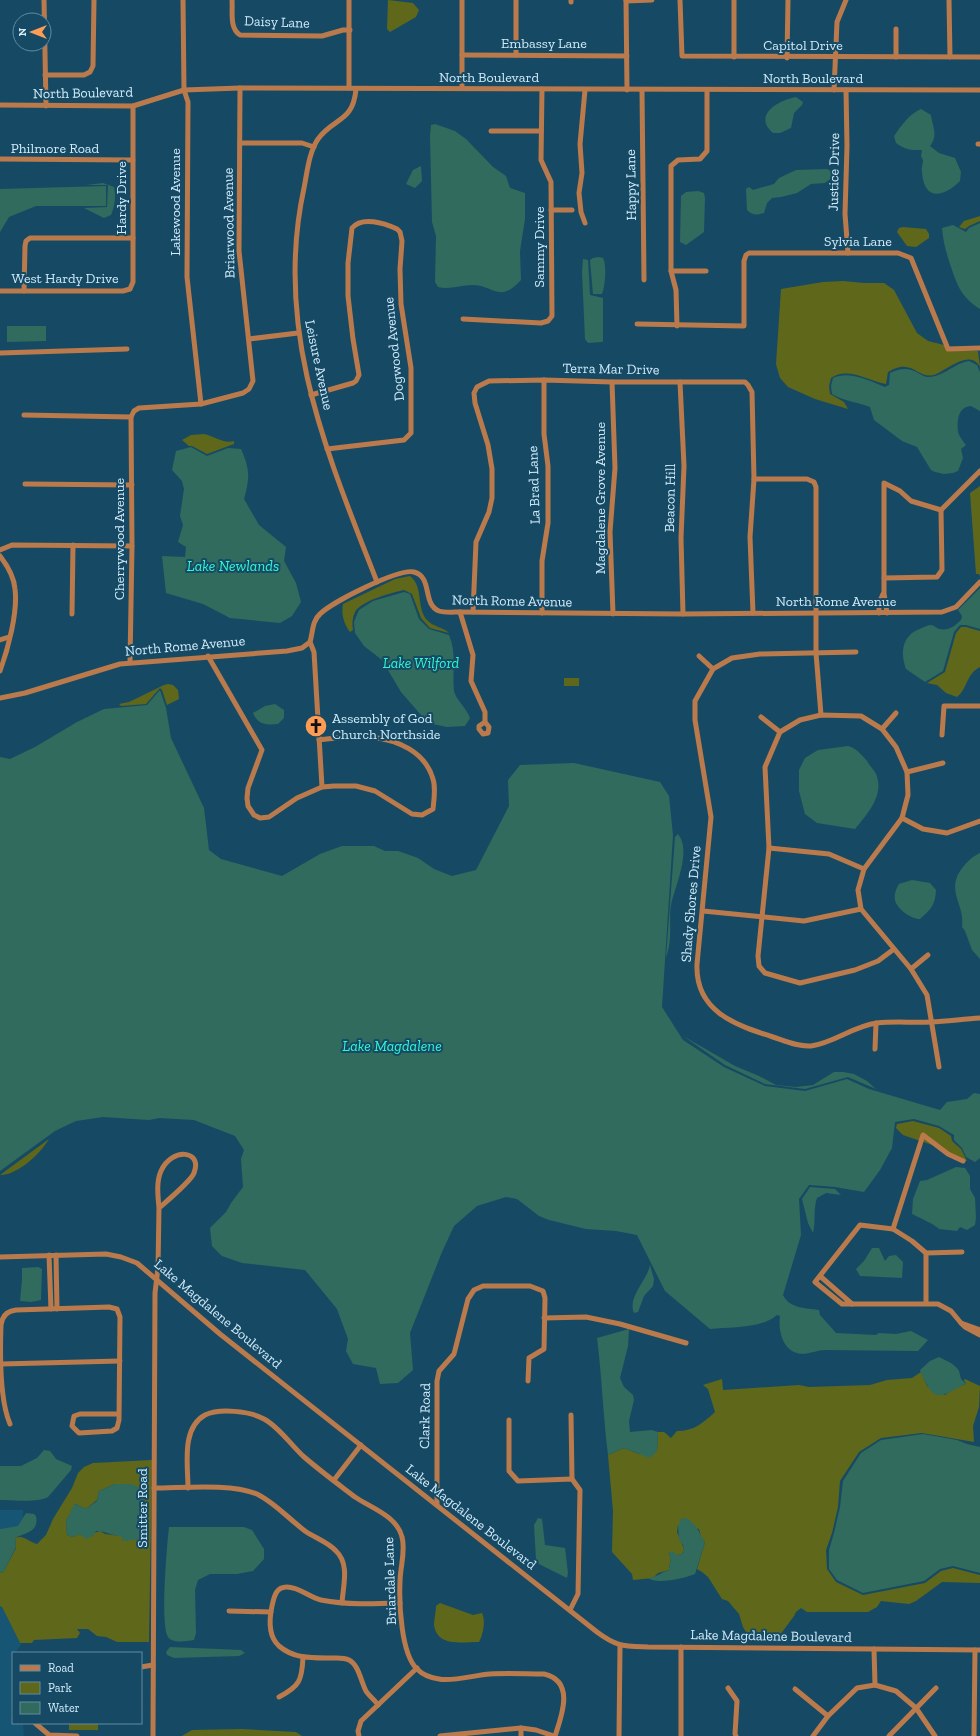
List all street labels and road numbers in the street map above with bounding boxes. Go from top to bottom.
street label: Daisy Lane [244,12,310,32]
street label: Embassy Lane [501,35,587,52]
street label: Capitol Drive [763,37,843,54]
street label: North Boulevard [439,69,539,86]
street label: North Boulevard [763,70,863,87]
street label: North Boulevard [33,84,134,102]
street label: Justice Drive [825,132,843,211]
street label: Philmore Road [11,140,100,157]
street label: Lakewood Avenue [167,148,184,256]
street label: Happy Lane [622,149,640,221]
street label: Hardy Drive [113,161,130,235]
street label: Briarwood Avenue [220,167,238,278]
street label: Sammy Drive [531,206,548,288]
street label: Sylvia Lane [824,233,892,250]
street label: West Hardy Drive [11,270,119,287]
street label: Dogwood Avenue [380,296,408,402]
street label: Leisure Avenue [301,318,337,412]
street label: Terra Mar Drive [562,360,660,378]
street label: Magdalene Grove Avenue [592,421,609,574]
street label: La Brad Lane [524,445,544,525]
street label: Beacon Hill [661,463,679,532]
street label: Cherrywood Avenue [111,478,128,600]
street label: North Rome Avenue [452,591,573,611]
street label: North Rome Avenue [776,593,897,610]
street label: North Rome Avenue [124,632,246,660]
street label: Shady Shores Drive [677,845,705,963]
street label: Lake Magdalene Boulevard [151,1256,286,1373]
street label: Clark Road [416,1383,434,1449]
street label: Lake Magdalene Boulevard [402,1461,540,1574]
street label: Smitter Road [134,1468,151,1548]
street label: Briardale Lane [380,1536,400,1625]
street label: Lake Magdalene Boulevard [690,1626,852,1646]

